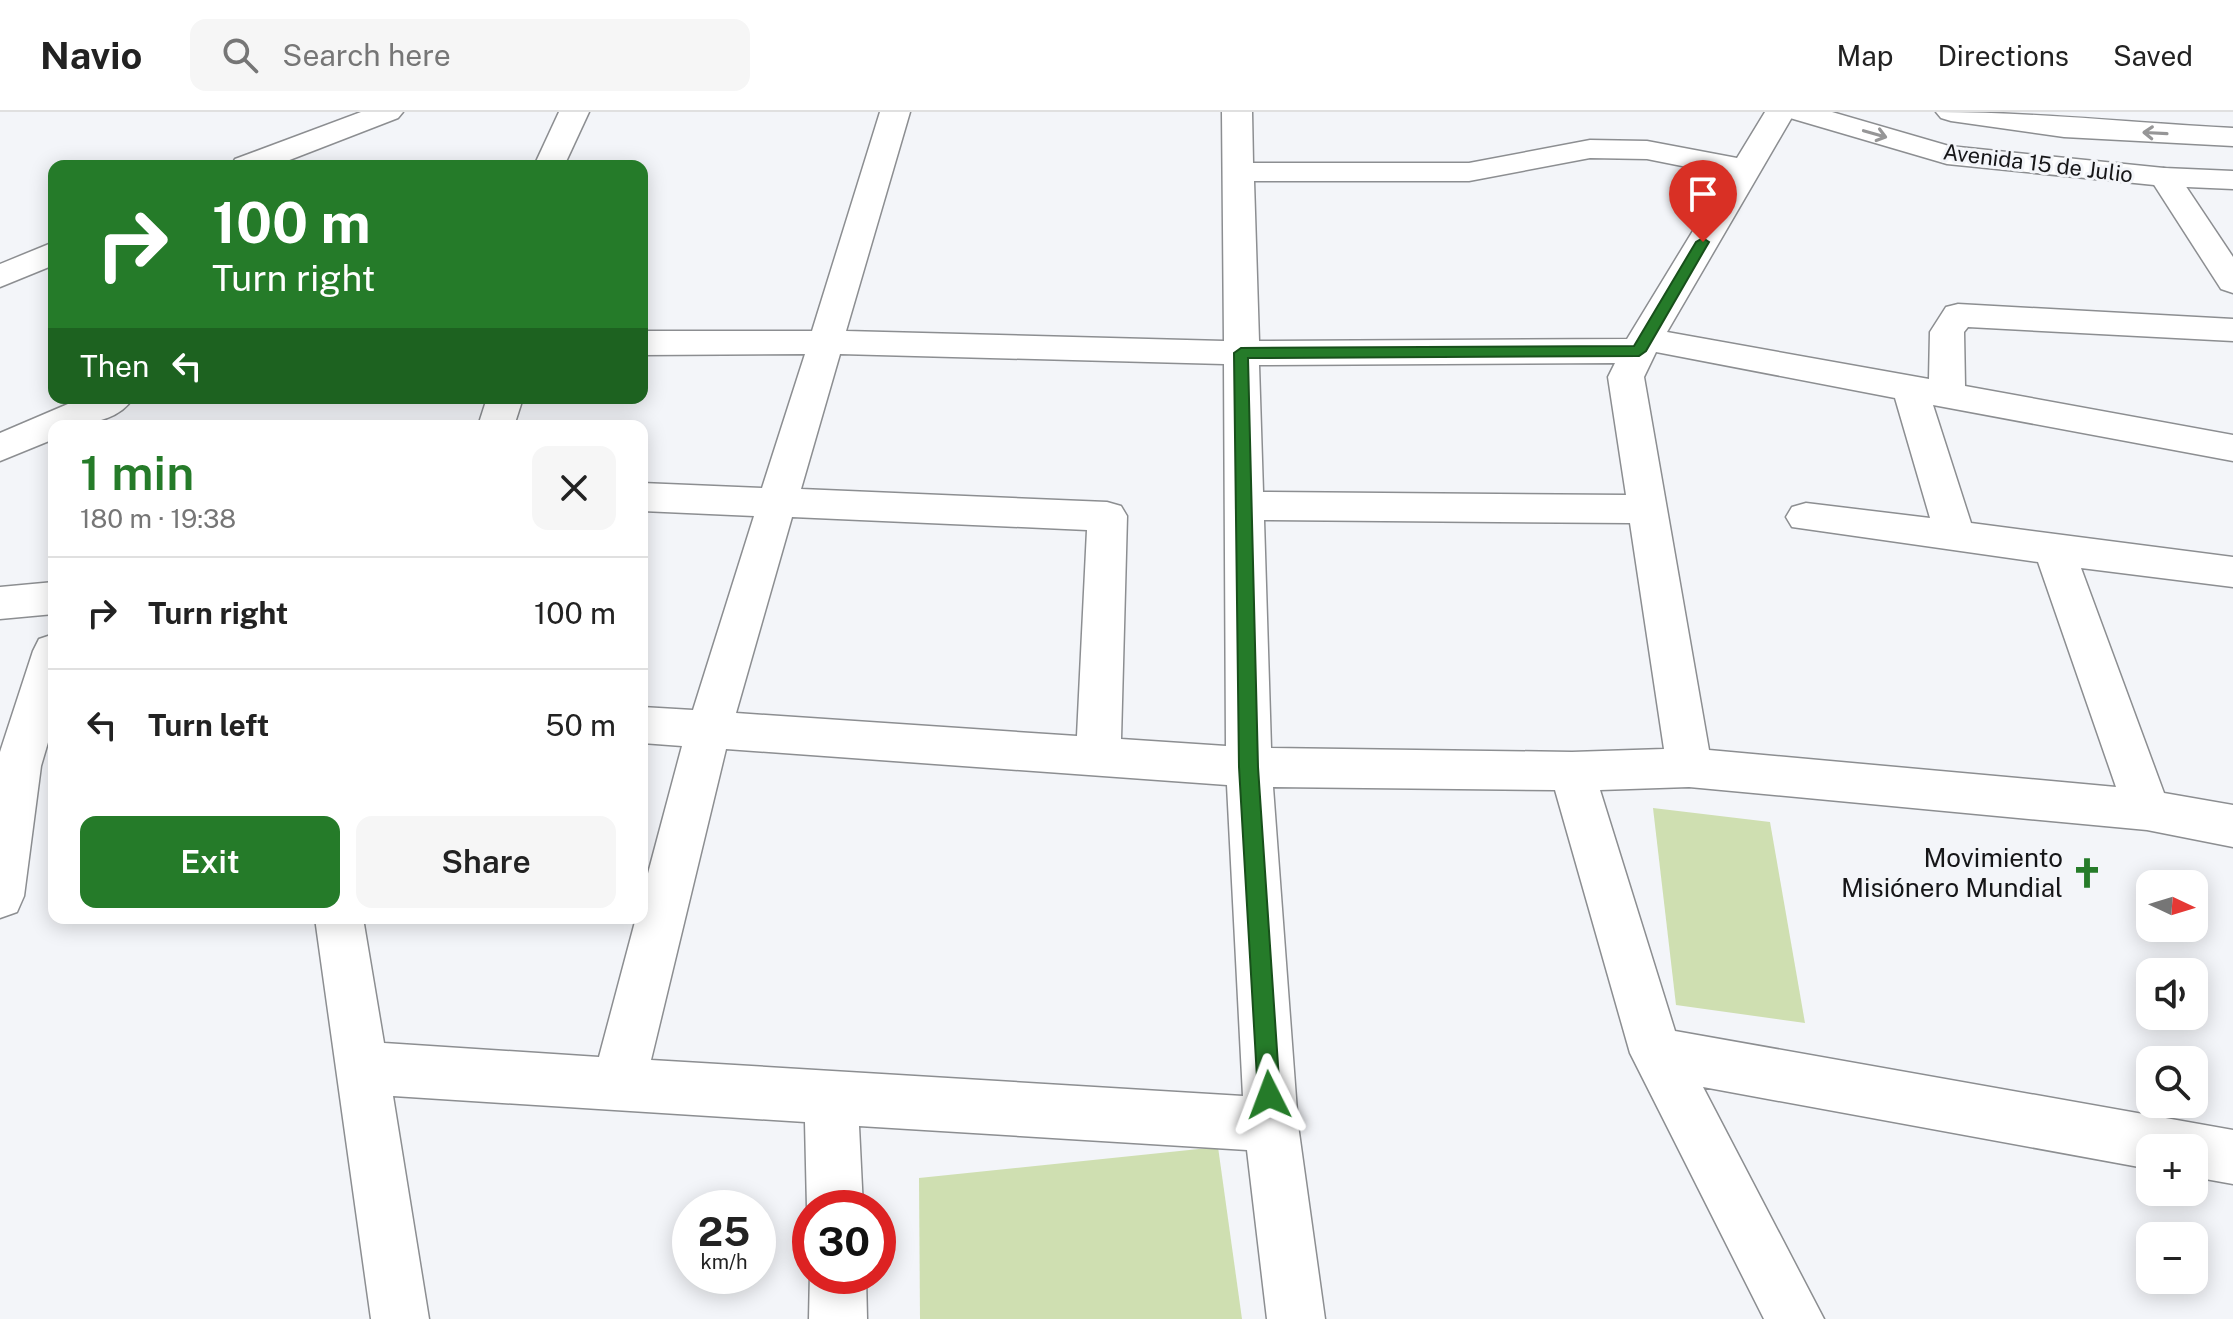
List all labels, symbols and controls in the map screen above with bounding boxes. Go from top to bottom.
search box [190,19,750,91]
text: Navio [40,33,142,78]
icon: search [218,33,262,77]
text: Search here [282,37,451,73]
text: Map [1837,39,1893,72]
text: Directions [1937,39,2069,72]
text: Saved [2113,39,2193,72]
one-way arrow [2142,125,2169,140]
one-way arrow [1862,127,1888,142]
street label: Avenida 15 de Julio [1942,138,2134,188]
pin [1669,160,1737,242]
icon: arrive [1681,172,1725,216]
text: 100 m [212,190,371,256]
icon: right [80,192,184,296]
text: Turn right [212,257,375,299]
icon: left [165,344,209,388]
text: Then [80,348,149,384]
text: 1 min [80,444,194,501]
button: close [532,446,616,530]
text: 180 m · 19:38 [80,503,236,534]
icon: right [80,591,124,635]
text: Turn right [148,595,288,631]
text: 100 m [534,595,616,631]
icon: left [80,703,124,747]
text: Turn left [148,707,269,743]
text: 50 m [545,707,616,743]
button: Exit [80,816,340,908]
button: Share [356,816,616,908]
place label: Movimiento Misiónero Mundial [1841,842,2063,903]
church icon: Movimiento Misiónero Mundial [2070,856,2104,890]
north arrow [2136,870,2208,942]
map controls [2136,870,2208,1294]
button: sound [2136,958,2208,1030]
button: search [2136,1046,2208,1118]
position arrow [1227,1053,1311,1137]
button: + [2136,1134,2208,1206]
speed limit sign: 30 [792,1190,896,1294]
text: 25 [698,1208,750,1255]
button: − [2136,1222,2208,1294]
text: km/h [700,1250,748,1274]

